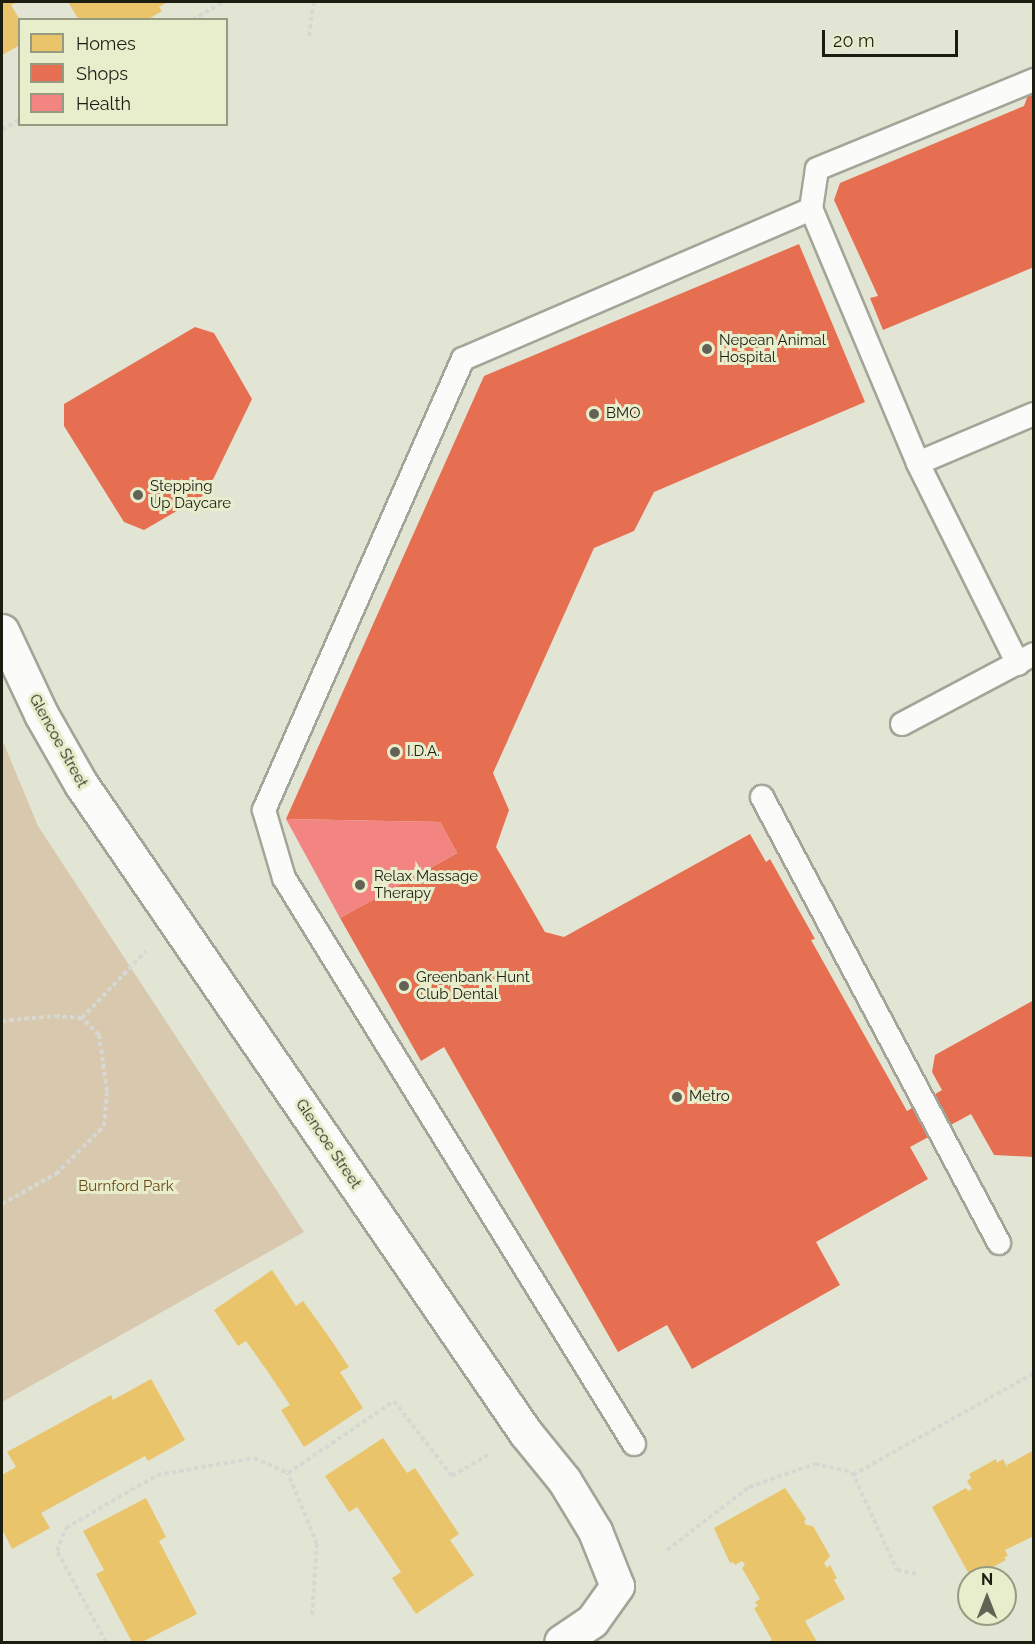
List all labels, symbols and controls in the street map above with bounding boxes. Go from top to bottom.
legend [18,18,228,126]
scale bar [825,18,962,56]
text: 20 m [833,30,875,51]
text: Homes [76,33,136,54]
text: Shops [76,63,128,84]
text: Health [76,93,131,114]
place label: Nepean Animal Hospital [719,331,826,366]
marker: Nepean Animal Hospital [700,342,714,356]
place label: BMO [606,405,640,423]
marker: BMO [587,407,601,421]
place label: Stepping Up Daycare [150,477,231,512]
marker: Stepping Up Daycare [131,488,145,502]
street label: Glencoe Street [25,691,91,791]
place label: I.D.A. [407,743,440,761]
marker: I.D.A. [388,745,402,759]
place label: Relax Massage Therapy [374,867,478,902]
marker: Relax Massage Therapy [351,876,369,894]
place label: Greenbank Hunt Club Dental [416,968,530,1003]
marker: Greenbank Hunt Club Dental [397,979,411,993]
place label: Metro [689,1088,730,1106]
marker: Metro [670,1090,684,1104]
street label: Glencoe Street [292,1096,364,1192]
park label: Burnford Park [78,1178,174,1196]
north arrow [957,1566,1017,1626]
text: N [981,1570,993,1589]

